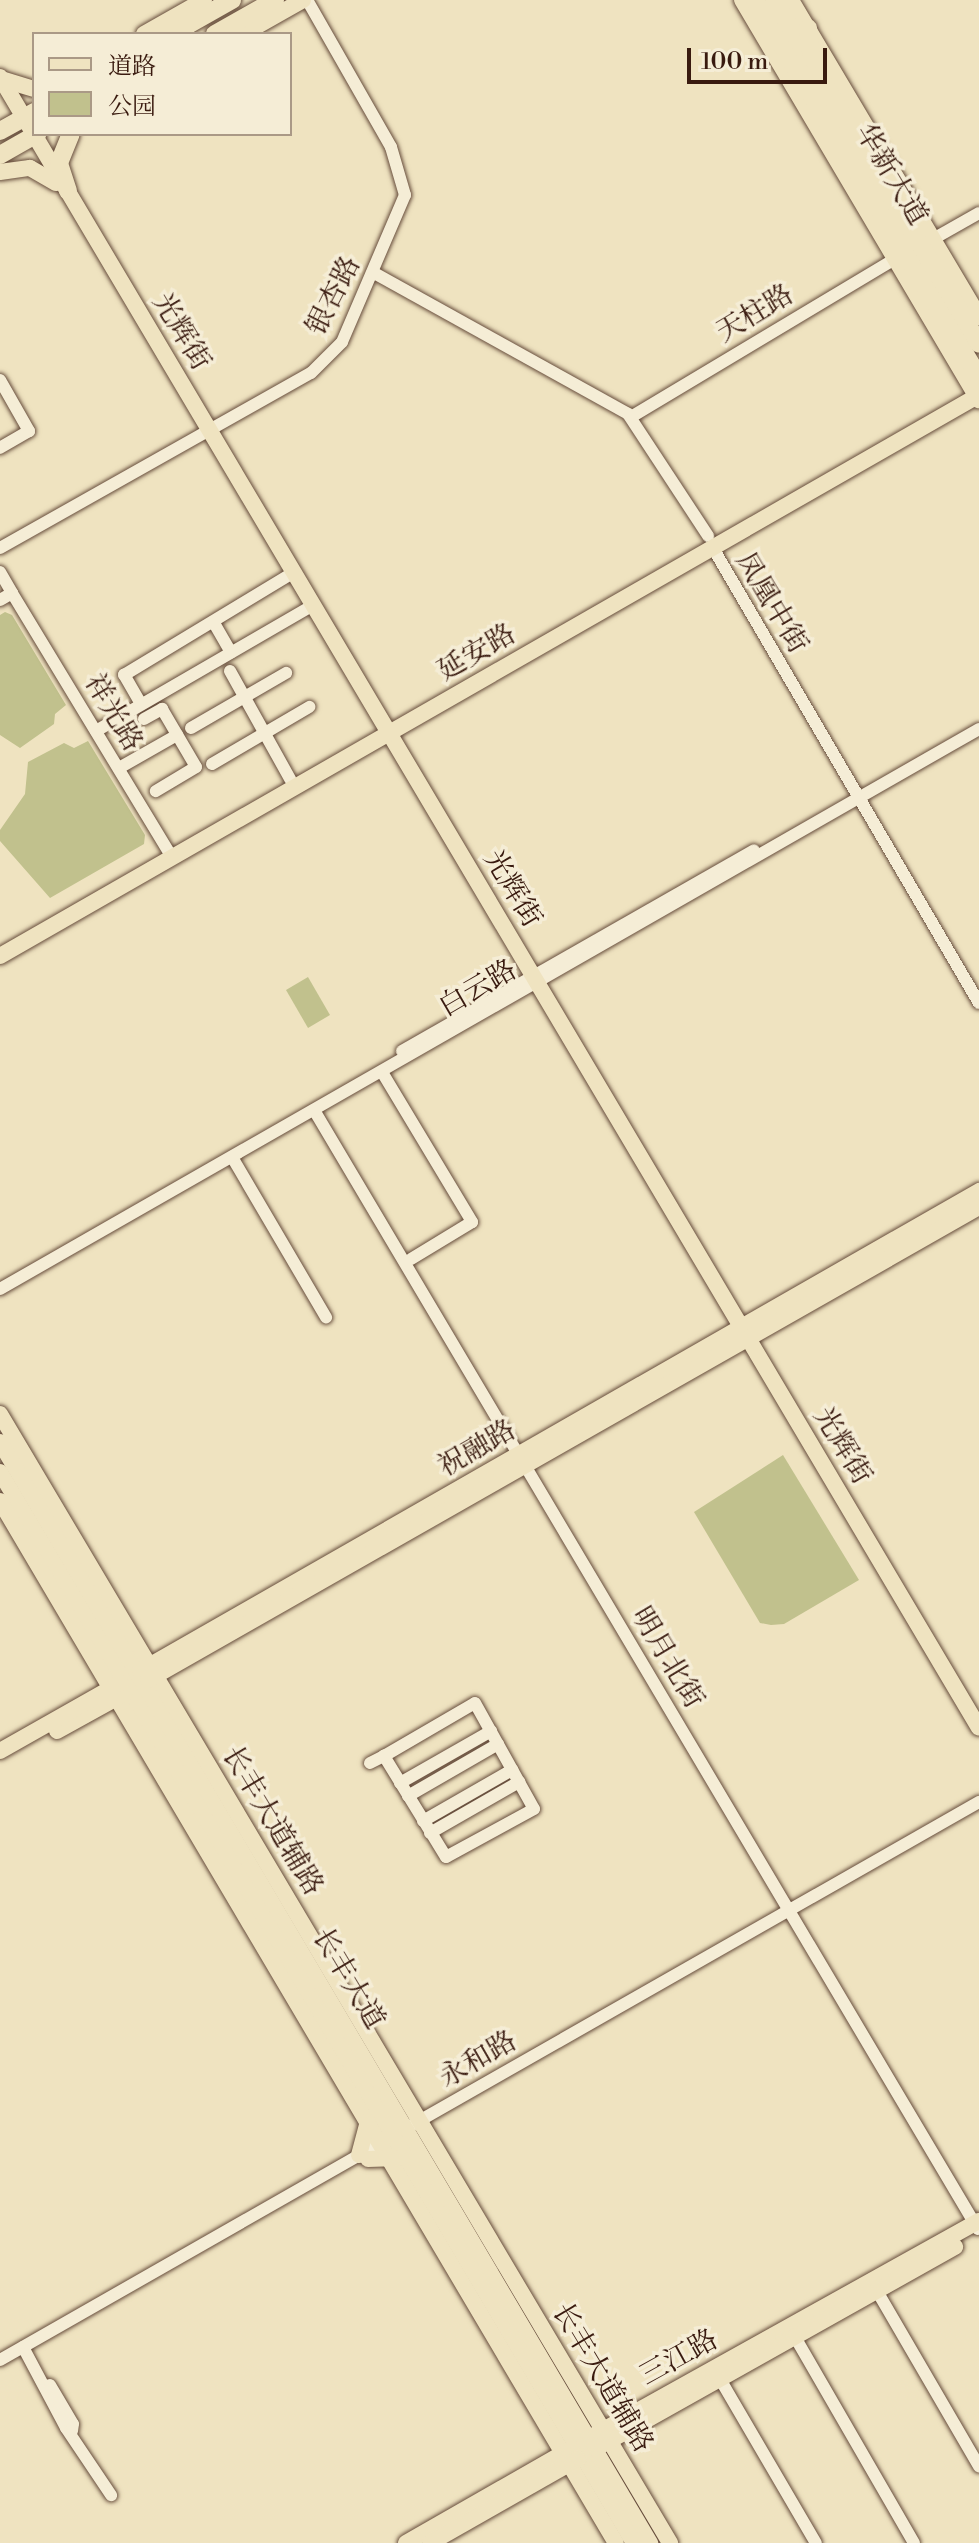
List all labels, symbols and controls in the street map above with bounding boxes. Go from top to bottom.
legend [32,32,292,136]
scale bar [691,32,831,82]
text: 100 m [701,47,768,77]
text: 道路 [108,52,156,82]
text: 公园 [108,92,156,122]
street label: 华新大道 [848,118,934,232]
street label: 银杏路 [300,251,368,341]
street label: 天柱路 [710,278,800,350]
street label: 光辉街 [145,287,217,377]
street label: 凤凰中街 [728,546,814,660]
street label: 延安路 [432,617,522,689]
street label: 祥光路 [77,668,149,758]
street label: 光辉街 [476,844,548,934]
street label: 白云路 [433,953,523,1025]
street label: 光辉街 [806,1401,878,1491]
street label: 祝融路 [432,1413,522,1485]
street label: 明月北街 [624,1601,710,1715]
street label: 长丰大道辅路 [214,1740,330,1902]
street label: 长丰大道 [305,1922,391,2036]
street label: 永和路 [433,2024,523,2096]
street label: 长丰大道辅路 [544,2297,660,2459]
street label: 三江路 [634,2323,724,2393]

